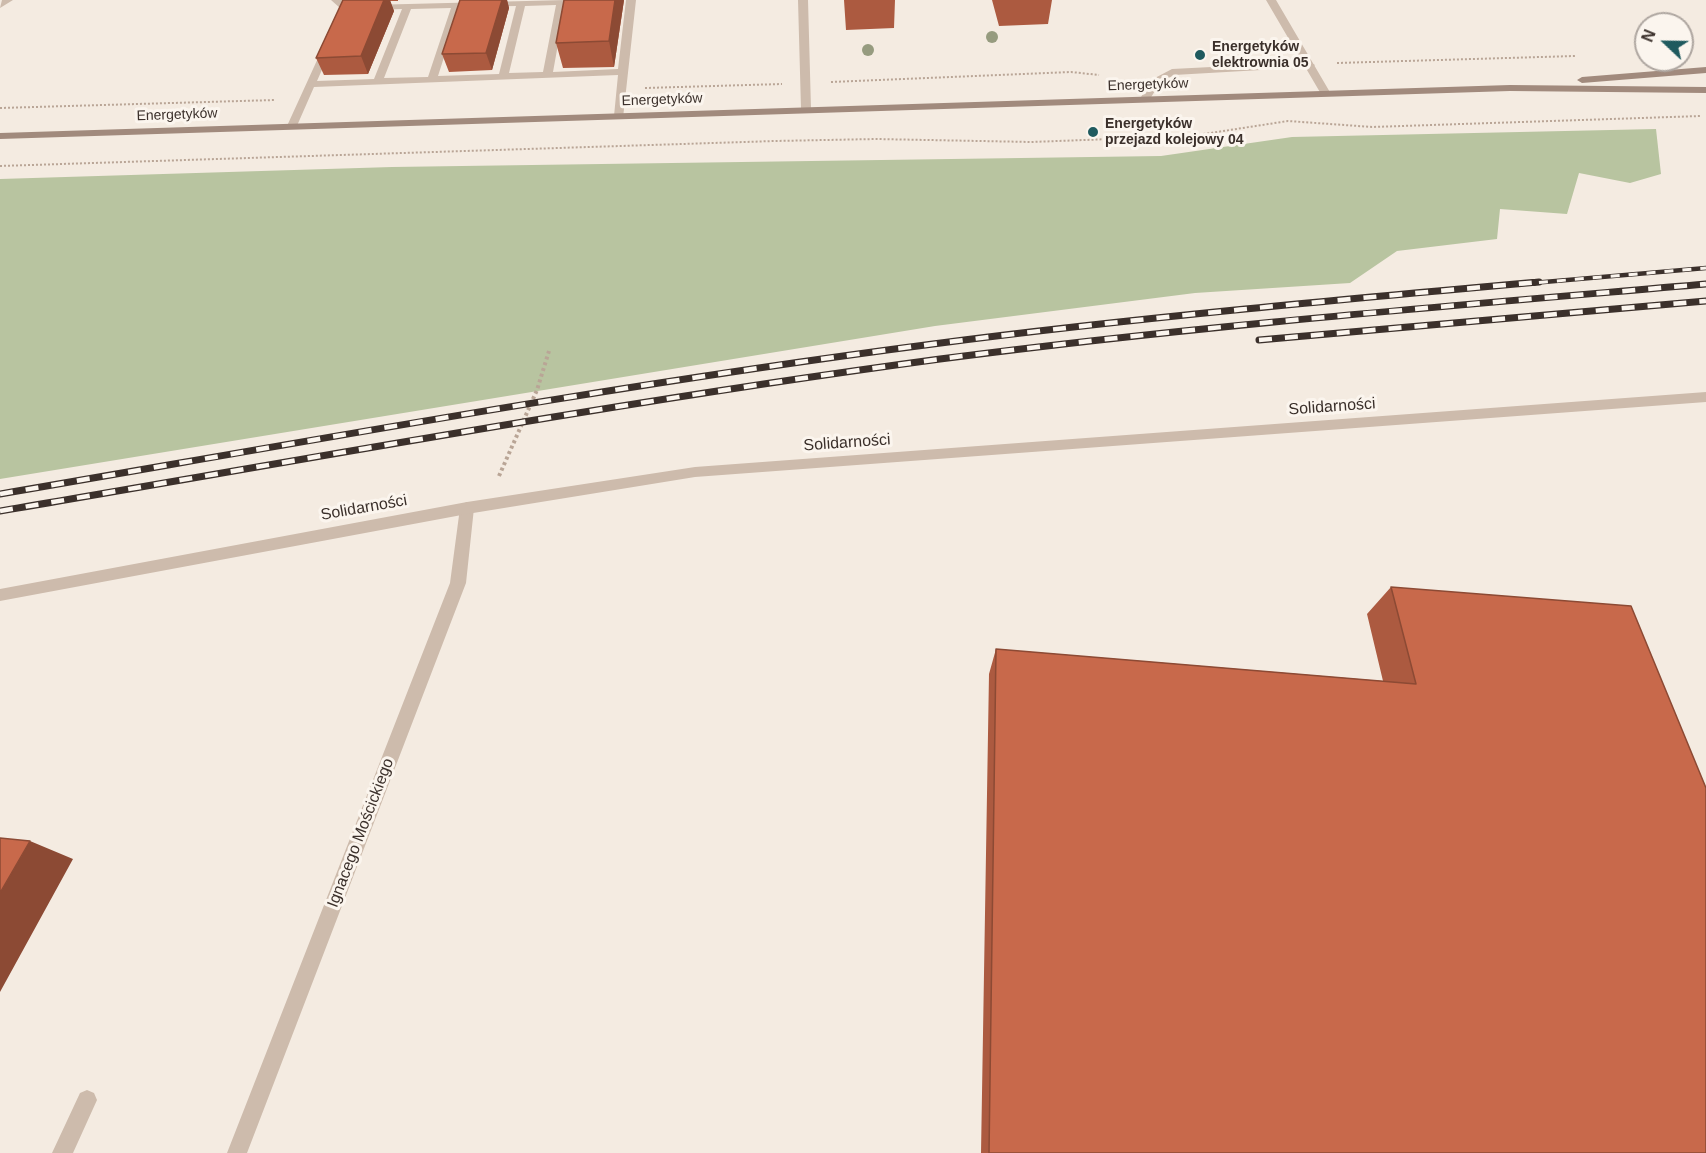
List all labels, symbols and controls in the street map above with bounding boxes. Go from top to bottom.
north arrow [1634,12,1694,72]
text: N [1639,27,1659,44]
place label: Energetyków elektrownia 05 [1212,39,1308,72]
marker: Energetyków elektrownia 05 [1193,48,1207,62]
street label: Energetyków [1107,75,1189,95]
street label: Energetyków [621,90,703,110]
street label: Energetyków [136,105,218,125]
place label: Energetyków przejazd kolejowy 04 [1105,116,1243,148]
marker: Energetyków przejazd kolejowy 04 [1086,125,1100,139]
street label: Solidarności [1288,394,1376,420]
street label: Solidarności [803,430,891,456]
street label: Solidarności [319,491,409,525]
street label: Ignacego Mościckiego [324,756,398,910]

